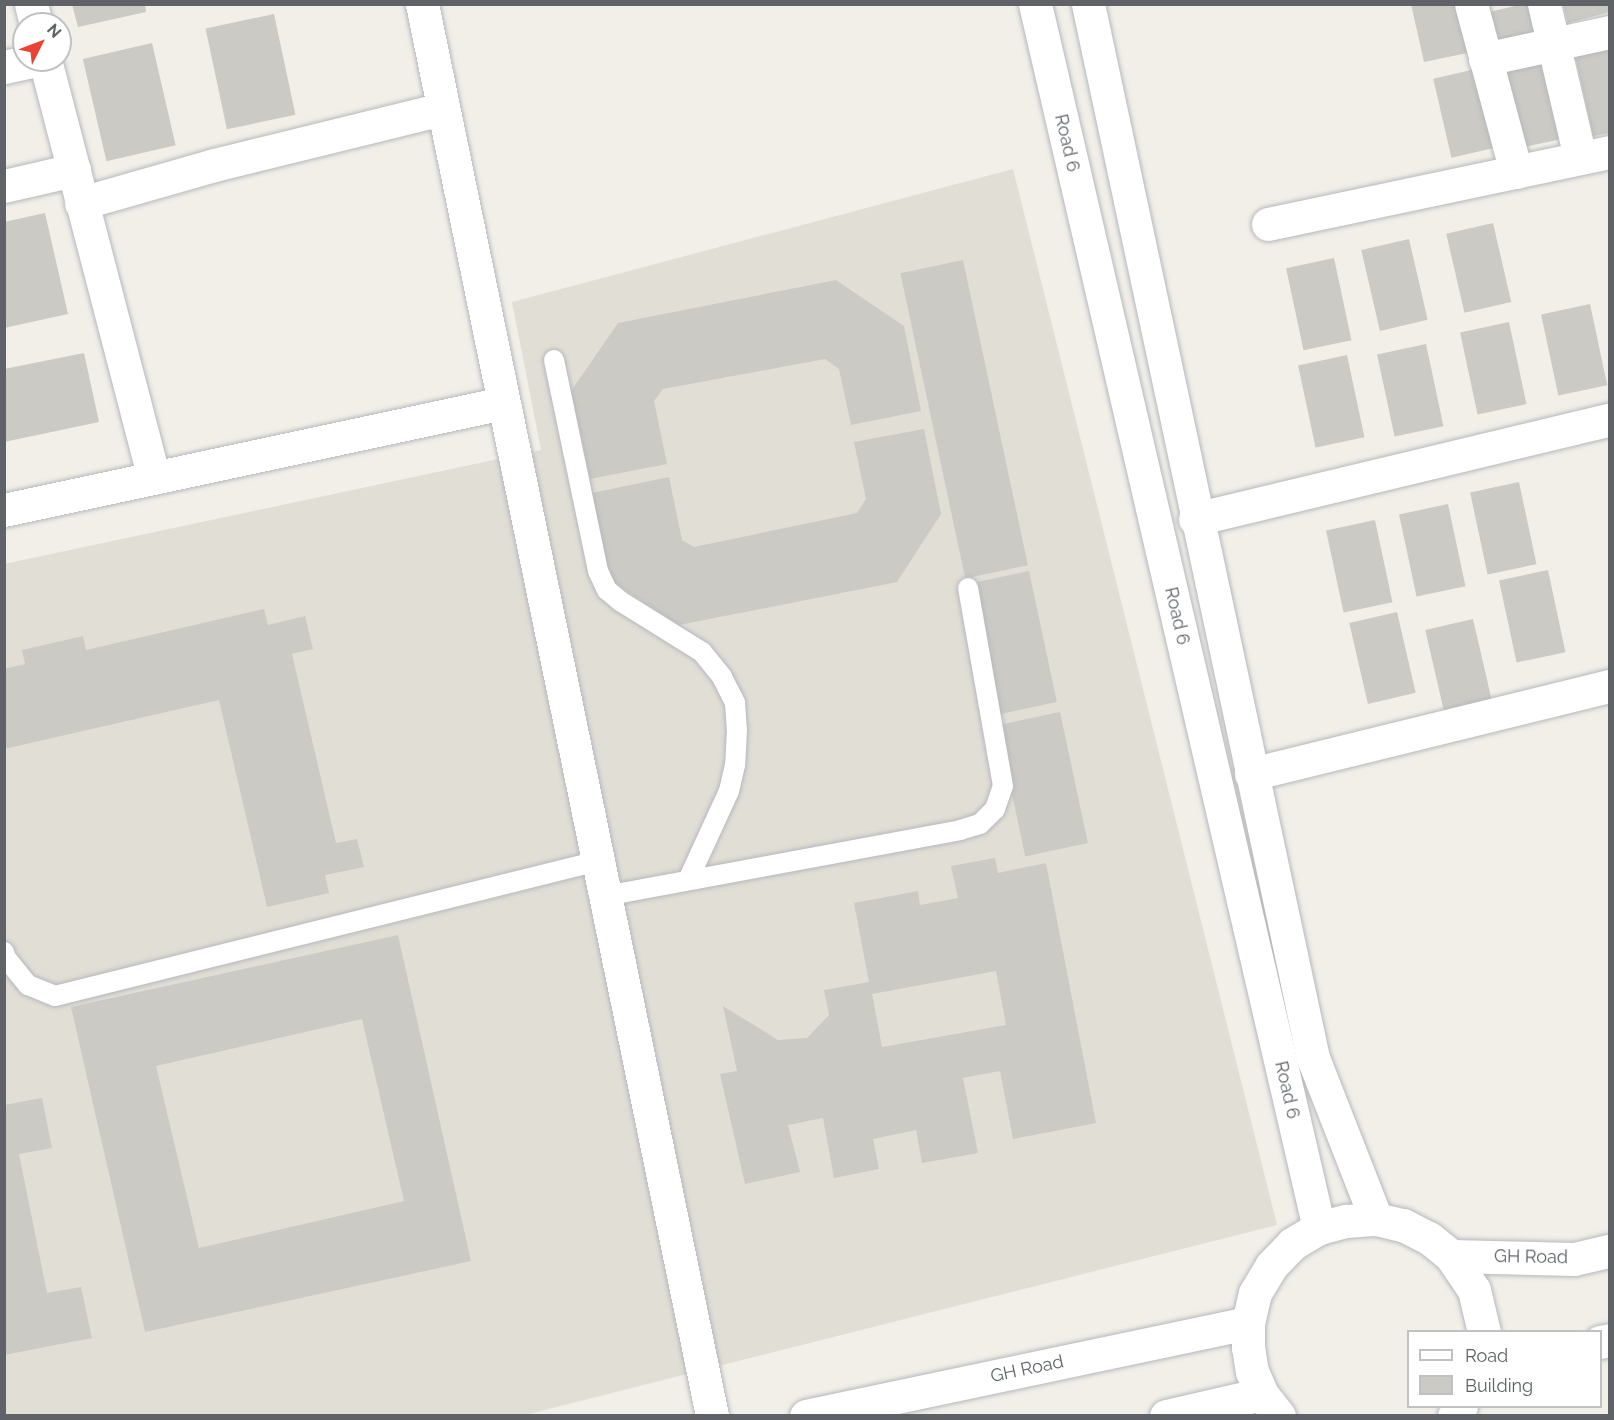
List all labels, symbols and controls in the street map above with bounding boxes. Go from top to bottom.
north arrow [12,12,72,72]
text: N [43,20,65,42]
street label: Road 6 [1050,112,1084,174]
street label: Road 6 [1160,585,1194,647]
street label: Road 6 [1270,1059,1304,1121]
street label: GH Road [1494,1246,1568,1268]
legend [1407,1330,1602,1408]
text: Road [1465,1345,1508,1366]
street label: GH Road [989,1351,1065,1387]
text: Building [1465,1375,1533,1396]

